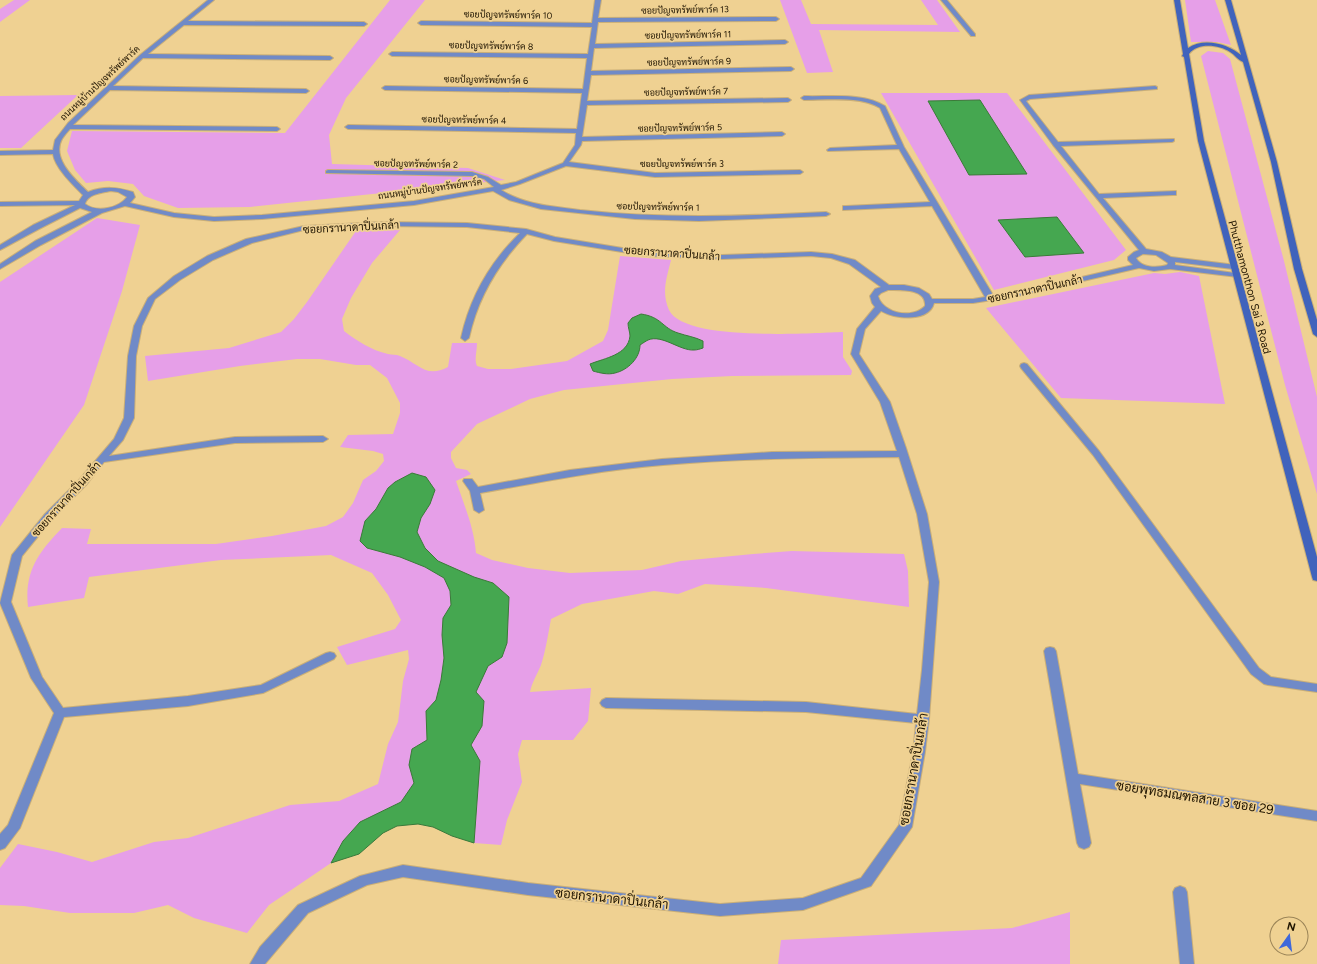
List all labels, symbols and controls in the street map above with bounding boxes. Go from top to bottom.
street label: ซอยปัญจทรัพย์พาร์ค 13 [641,3,729,16]
street label: ซอยปัญจทรัพย์พาร์ค 10 [464,8,553,21]
street label: ซอยปัญจทรัพย์พาร์ค 11 [645,28,731,41]
street label: ซอยปัญจทรัพย์พาร์ค 8 [449,39,534,52]
street label: ถนนหมู่บ้านปัญจทรัพย์พาร์ค [58,43,142,123]
street label: ซอยปัญจทรัพย์พาร์ค 9 [647,55,731,68]
street label: ซอยปัญจทรัพย์พาร์ค 6 [444,73,528,86]
street label: ซอยปัญจทรัพย์พาร์ค 7 [644,85,728,98]
street label: ซอยปัญจทรัพย์พาร์ค 4 [422,113,507,126]
street label: ซอยปัญจทรัพย์พาร์ค 5 [638,121,722,134]
street label: ซอยปัญจทรัพย์พาร์ค 2 [374,157,458,170]
street label: ซอยปัญจทรัพย์พาร์ค 3 [640,158,724,169]
street label: ถนนหมู่บ้านปัญจทรัพย์พาร์ค [377,176,483,202]
street label: ซอยปัญจทรัพย์พาร์ค 1 [617,200,700,213]
street label: ซอยกรานาดาปิ่นเกล้า [302,214,399,237]
street label: Phutthamonthon Sai 3 Road [1225,219,1274,355]
street label: ซอยกรานาดาปิ่นเกล้า [623,239,721,263]
street label: ซอยกรานาดาปิ่นเกล้า [986,269,1084,306]
street label: ซอยกรานาดาปิ่นเกล้า [26,456,103,540]
street label: ซอยกรานาดาปิ่นเกล้า [892,711,931,826]
street label: ซอยพุทธมณฑลสาย 3 ซอย 29 [1115,778,1275,819]
street label: ซอยกรานาดาปิ่นเกล้า [555,881,670,912]
north arrow [1269,916,1309,956]
text: N [1286,919,1297,934]

